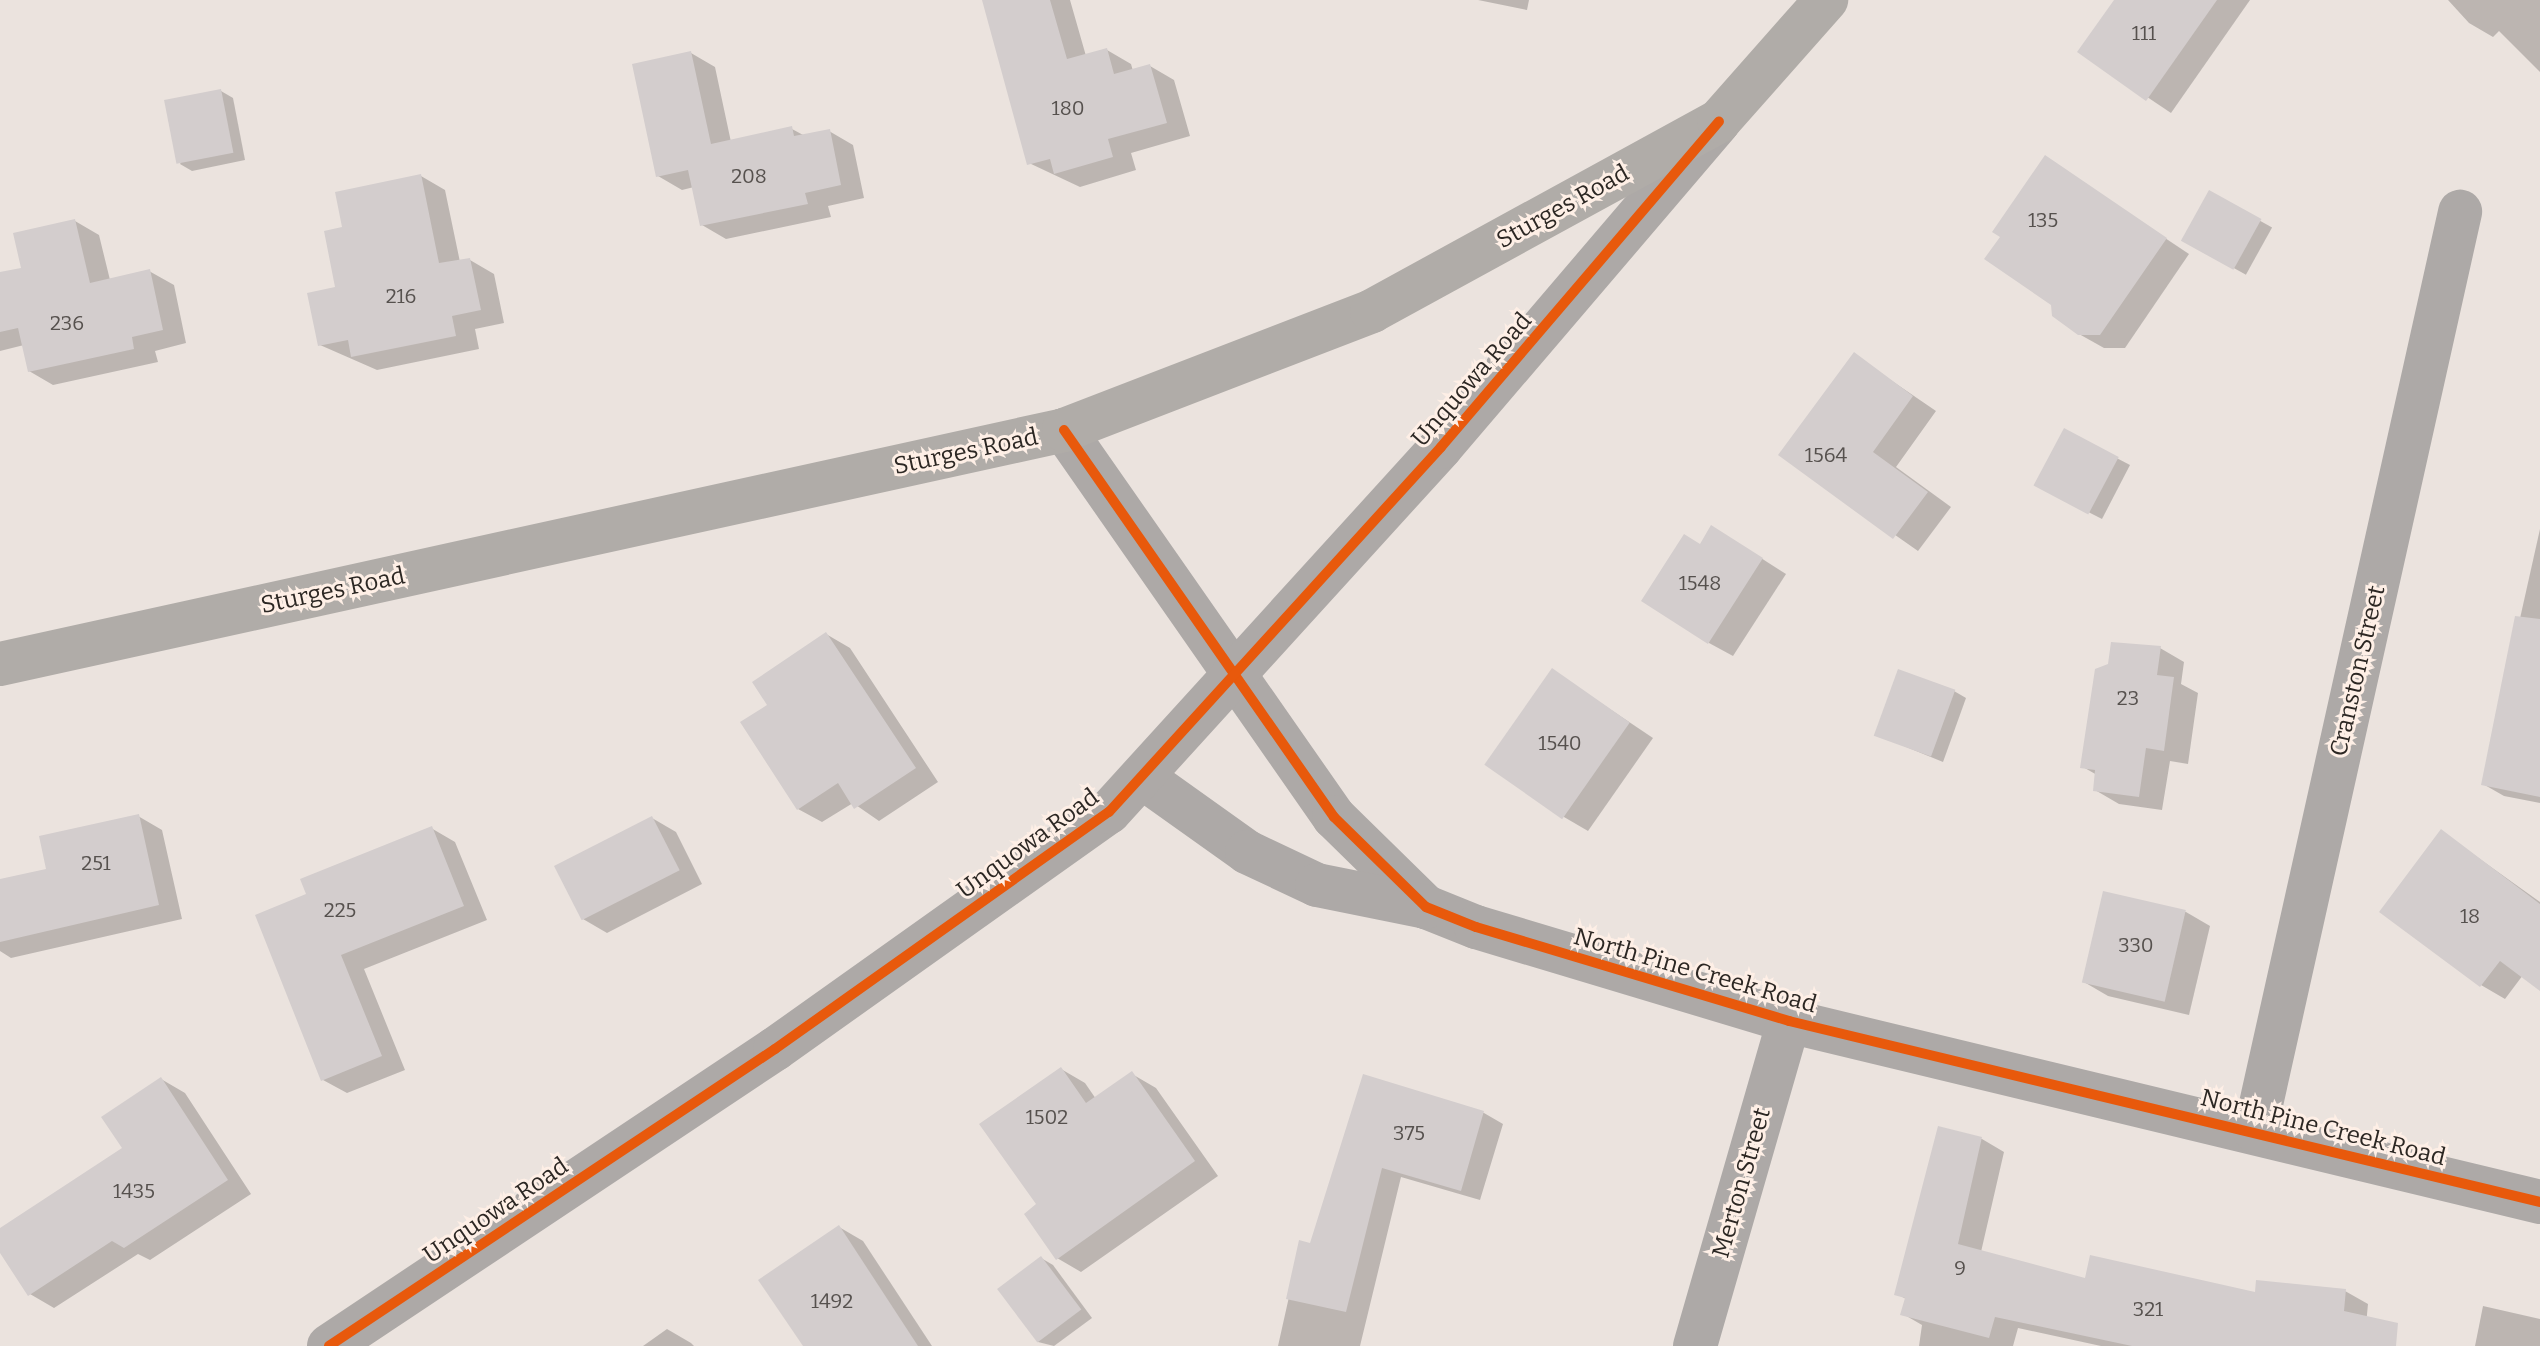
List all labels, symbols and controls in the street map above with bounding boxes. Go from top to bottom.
house number: 111 [2132,21,2156,45]
house number: 180 [1052,96,1084,120]
street label: Sturges Road [1492,159,1634,255]
house number: 208 [731,164,767,188]
house number: 135 [2028,208,2058,232]
house number: 216 [386,284,416,308]
street label: Unquowa Road [1406,307,1538,453]
house number: 236 [50,311,84,335]
street label: Sturges Road [891,423,1041,481]
house number: 1564 [1805,443,1847,467]
street label: Sturges Road [258,562,408,620]
house number: 1548 [1679,571,1721,595]
street label: Cranston Street [2324,583,2392,759]
house number: 23 [2117,686,2139,710]
house number: 1540 [1538,731,1582,755]
street label: Unquowa Road [951,783,1105,905]
house number: 251 [81,851,111,875]
house number: 225 [324,898,356,922]
house number: 18 [2460,904,2480,928]
street label: North Pine Creek Road [1570,923,1820,1019]
house number: 330 [2118,933,2154,957]
street label: North Pine Creek Road [2198,1084,2448,1172]
house number: 1502 [1026,1105,1068,1129]
street label: Merton Street [1707,1105,1777,1261]
house number: 375 [1393,1121,1425,1145]
street label: Unquowa Road [418,1152,574,1270]
house number: 1435 [113,1179,155,1203]
house number: 9 [1954,1256,1966,1280]
house number: 1492 [811,1289,853,1313]
house number: 321 [2133,1297,2163,1321]

